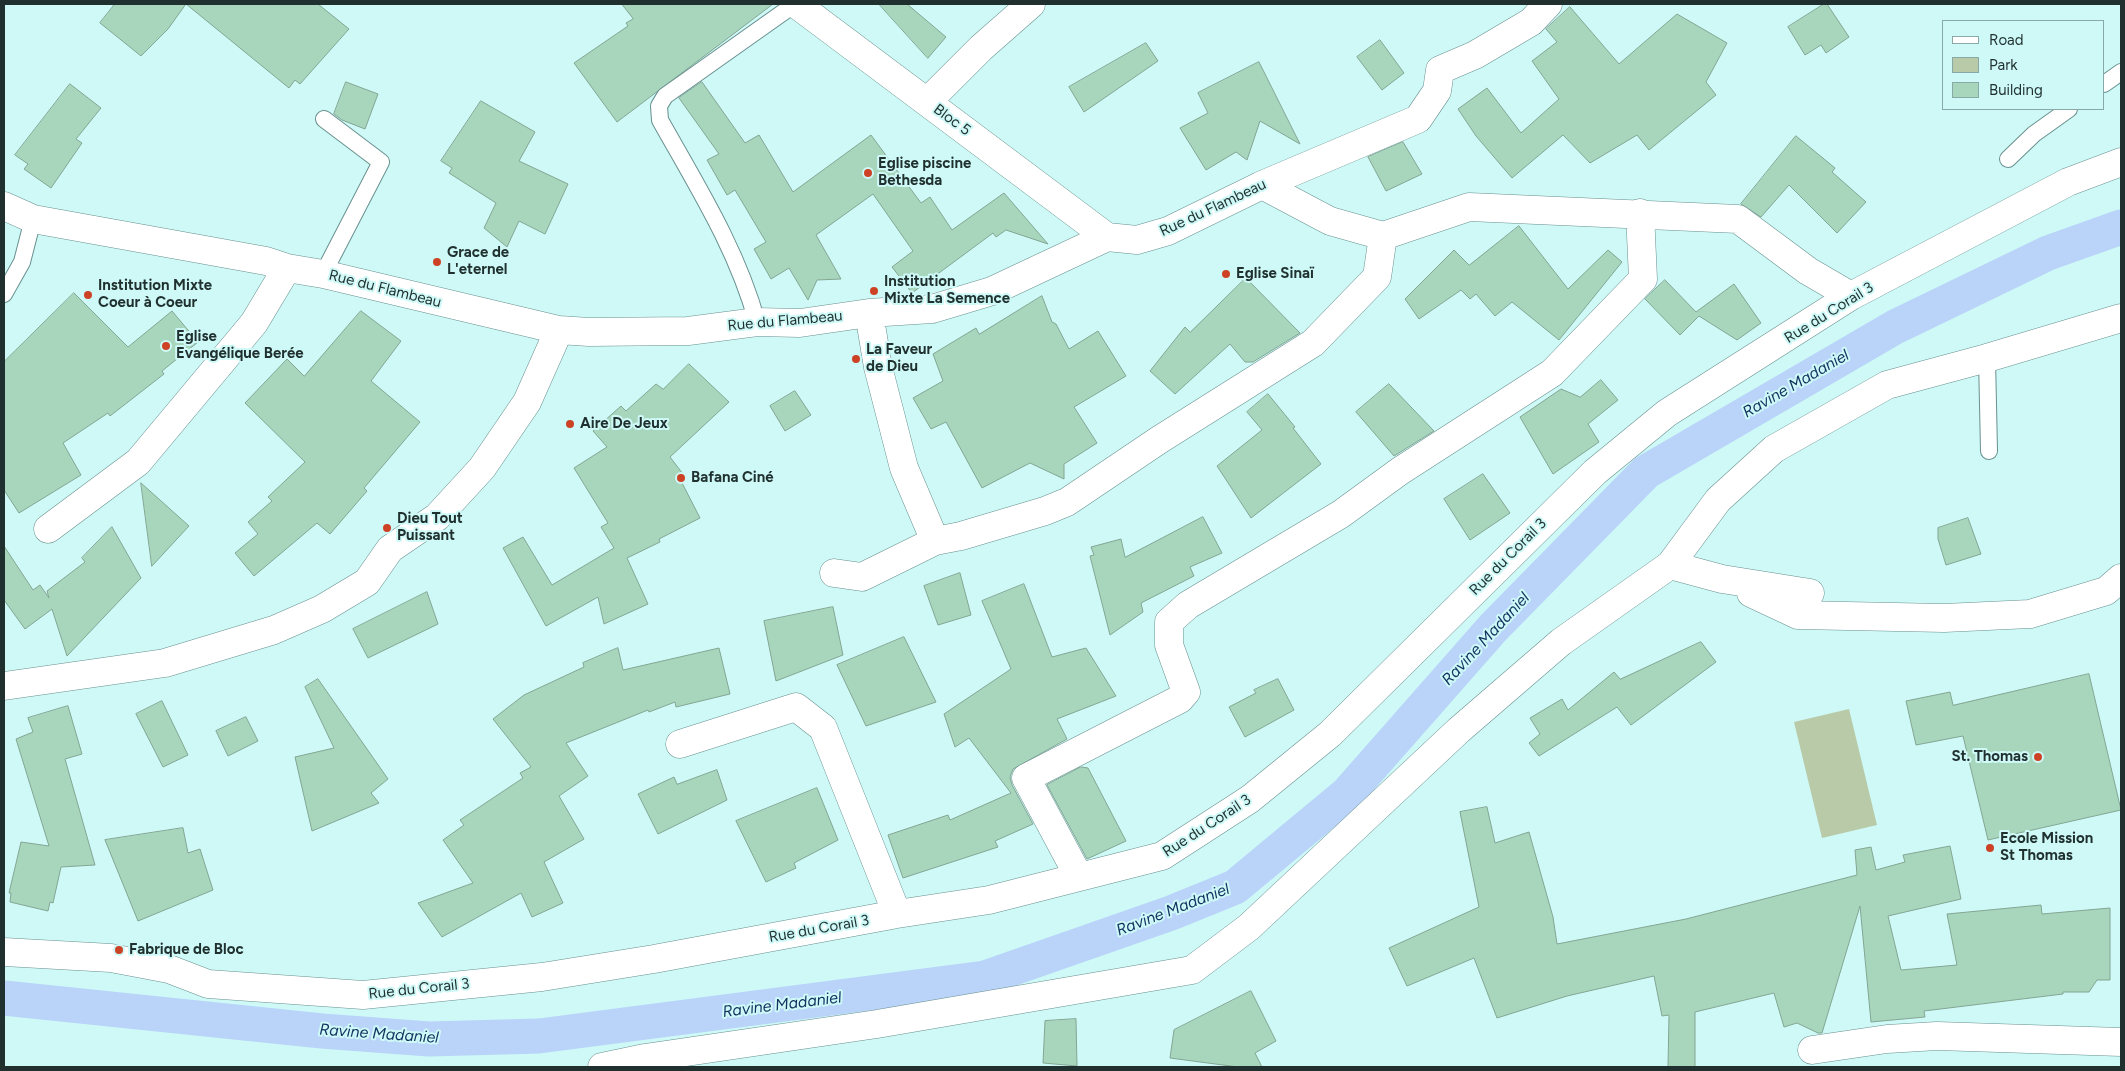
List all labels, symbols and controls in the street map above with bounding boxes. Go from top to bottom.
legend [1942,20,2105,110]
text: Road [1989,31,2024,49]
text: Park [1989,56,2018,74]
text: Building [1989,81,2043,99]
street label: Bloc 5 [930,100,974,140]
place label: Eglise piscine Bethesda [878,155,971,190]
marker: Eglise piscine Bethesda [862,167,874,179]
street label: Rue du Flambeau [1157,175,1269,241]
place label: Grace de L'eternel [447,244,509,279]
marker: Grace de L'eternel [431,256,443,268]
place label: Eglise Sinaï [1236,265,1314,283]
street label: Rue du Flambeau [327,266,443,312]
marker: Eglise Sinaï [1220,268,1232,280]
place label: Institution Mixte La Semence [884,273,1010,308]
place label: Institution Mixte Coeur à Coeur [98,277,212,312]
street label: Rue du Corail 3 [1781,279,1877,347]
marker: Institution Mixte La Semence [868,285,880,297]
marker: Institution Mixte Coeur à Coeur [82,289,94,301]
street label: Rue du Flambeau [727,307,843,335]
place label: Eglise Evangélique Berée [176,328,304,363]
marker: Eglise Evangélique Berée [160,340,172,352]
place label: La Faveur de Dieu [866,341,932,376]
water label: Ravine Madaniel [1739,346,1853,422]
marker: La Faveur de Dieu [850,353,862,365]
place label: Aire De Jeux [580,415,668,433]
marker: Aire De Jeux [564,418,576,430]
place label: Bafana Ciné [691,469,774,487]
marker: Bafana Ciné [675,472,687,484]
place label: Dieu Tout Puissant [397,510,463,545]
street label: Rue du Corail 3 [1466,515,1550,599]
marker: Dieu Tout Puissant [381,522,393,534]
water label: Ravine Madaniel [1438,589,1534,689]
place label: St. Thomas [1951,748,2028,766]
marker: St. Thomas [2032,751,2044,763]
street label: Rue du Corail 3 [1160,791,1254,861]
place label: Ecole Mission St Thomas [2000,830,2093,865]
marker: Ecole Mission St Thomas [1984,842,1996,854]
water label: Ravine Madaniel [1114,880,1232,940]
street label: Rue du Corail 3 [768,911,870,947]
place label: Fabrique de Bloc [129,941,244,959]
marker: Fabrique de Bloc [113,944,125,956]
street label: Rue du Corail 3 [368,975,470,1003]
water label: Ravine Madaniel [721,988,843,1022]
water label: Ravine Madaniel [319,1020,439,1048]

